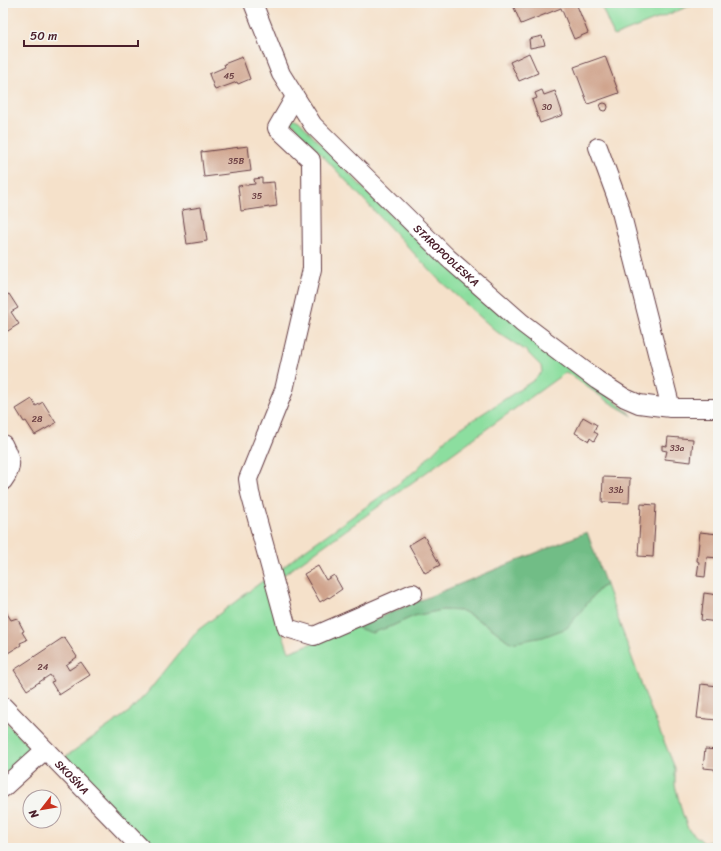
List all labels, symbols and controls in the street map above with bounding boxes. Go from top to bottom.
scale bar [24,22,138,48]
text: 50 m [30,25,57,47]
house number: 45 [223,68,235,84]
house number: 30 [542,99,553,115]
house number: 35B [228,153,244,169]
house number: 35 [252,188,263,204]
street label: STAROPODLESKA [409,219,484,291]
house number: 28 [32,411,43,427]
house number: 33a [670,440,685,456]
house number: 33b [609,482,623,498]
house number: 24 [38,659,49,675]
street label: SKOŚNA [50,755,94,799]
north arrow [22,789,62,829]
text: N [24,805,44,823]

